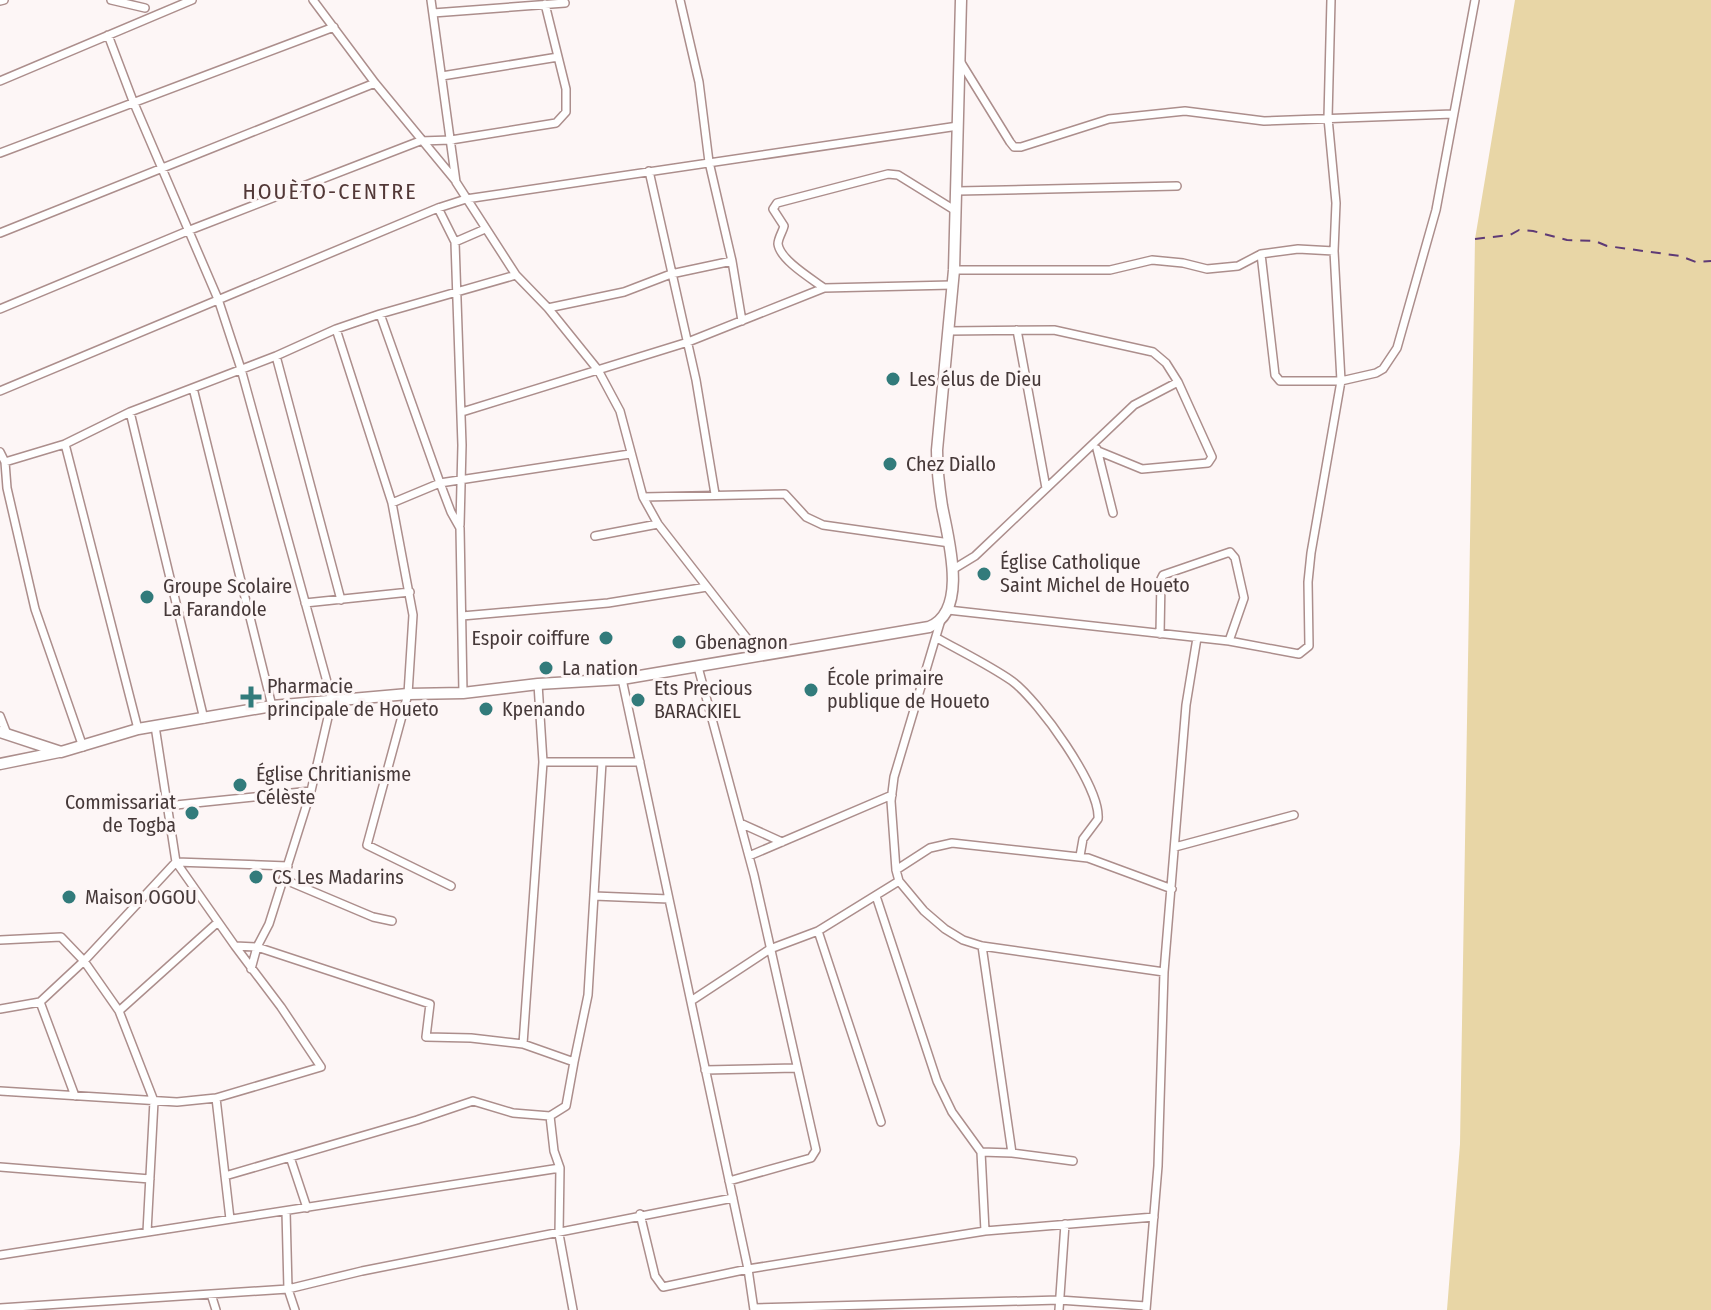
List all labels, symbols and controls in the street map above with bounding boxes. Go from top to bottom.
district label: HOUÈTO-CENTRE [242,178,418,205]
place label: Les élus de Dieu [909,367,1042,391]
marker: Les élus de Dieu [884,370,902,388]
place label: Chez Diallo [906,452,996,476]
marker: Chez Diallo [881,455,899,473]
place label: Église Catholique Saint Michel de Houeto [1000,550,1190,597]
marker: Église Catholique Saint Michel de Houeto [975,565,993,583]
place label: Groupe Scolaire La Farandole [163,574,292,621]
marker: Groupe Scolaire La Farandole [138,588,156,606]
place label: Espoir coiffure [472,626,590,650]
marker: Espoir coiffure [597,629,615,647]
place label: Gbenagnon [695,630,788,654]
marker: Gbenagnon [670,633,688,651]
place label: La nation [562,656,638,680]
marker: La nation [537,659,555,677]
place label: École primaire publique de Houeto [827,666,990,713]
place label: Pharmacie principale de Houeto [267,674,439,721]
place label: Ets Precious BARACKIEL [654,676,752,723]
marker: École primaire publique de Houeto [802,681,820,699]
marker: Pharmacie principale de Houeto [242,688,260,706]
marker: Ets Precious BARACKIEL [629,691,647,709]
place label: Kpenando [502,697,585,721]
marker: Kpenando [477,700,495,718]
place label: Église Chritianisme Célèste [256,762,411,809]
marker: Église Chritianisme Célèste [231,776,249,794]
place label: Commissariat de Togba [65,790,176,837]
marker: Commissariat de Togba [183,804,201,822]
place label: CS Les Madarins [272,865,404,889]
marker: CS Les Madarins [247,868,265,886]
place label: Maison OGOU [85,885,197,909]
marker: Maison OGOU [60,888,78,906]

